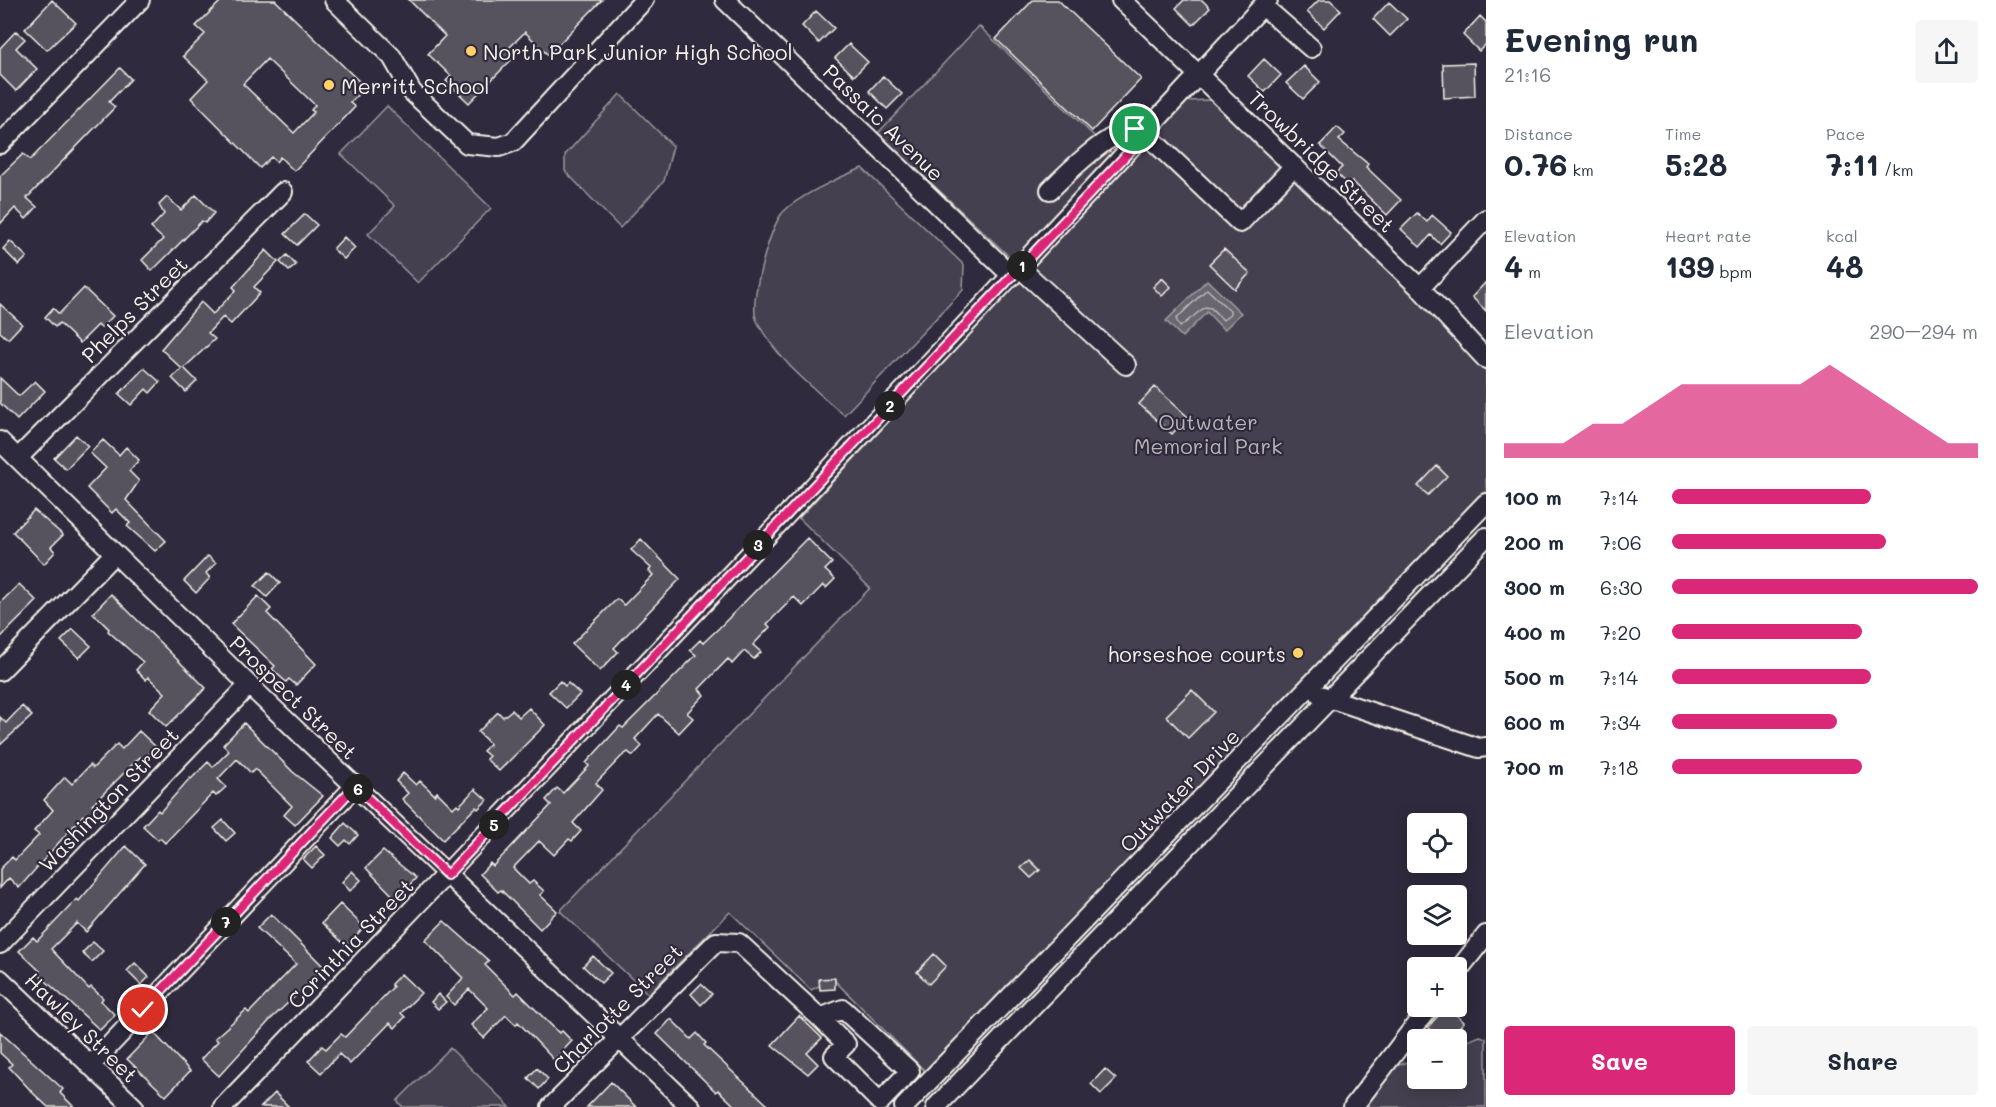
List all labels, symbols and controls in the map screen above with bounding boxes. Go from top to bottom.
text: Evening run [1504,17,1698,60]
button: share [1915,20,1978,83]
place label: North Park Junior High School [483,38,793,65]
marker: North Park Junior High School [464,44,478,58]
street label: Passaic Avenue [818,58,950,186]
text: 21:16 [1504,61,1551,87]
place label: Merritt School [341,72,490,99]
marker: Merritt School [322,78,336,92]
street label: Trowbridge Street [1243,84,1401,238]
pin [1109,103,1160,154]
icon: arrive [1118,112,1151,145]
text: Distance [1504,123,1573,144]
text: Time [1665,123,1701,144]
text: Pace [1826,123,1865,144]
text: 0.76 [1504,144,1567,184]
text: 5:28 [1665,144,1727,184]
text: 7:11 [1826,144,1879,184]
text: km [1567,159,1594,180]
text: /km [1879,159,1914,180]
text: Elevation [1504,225,1576,246]
text: Heart rate [1665,225,1751,246]
text: kcal [1826,225,1858,246]
text: 4 [1504,246,1523,286]
text: 139 [1665,246,1714,286]
text: 48 [1826,246,1864,286]
street label: Phelps Street [75,250,193,368]
pin: 1 [1007,251,1037,281]
text: 1 [1018,255,1026,276]
text: m [1523,261,1541,282]
text: bpm [1714,261,1752,282]
text: Elevation [1504,318,1594,344]
text: 290–294 m [1869,318,1978,344]
pin: 2 [875,391,905,421]
text: 2 [886,395,894,416]
park label: Outwater Memorial Park [1134,408,1282,459]
text: 100 m [1504,484,1562,510]
text: 7:14 [1600,484,1638,510]
text: 200 m [1504,529,1564,555]
text: 7:06 [1600,529,1642,555]
pin: 3 [743,530,773,560]
text: 3 [753,534,763,555]
text: 300 m [1504,574,1565,600]
text: 6:30 [1600,574,1642,600]
text: 400 m [1504,619,1565,645]
text: 7:20 [1600,619,1641,645]
street label: Prospect Street [225,629,363,765]
place label: horseshoe courts [1107,640,1286,667]
marker: horseshoe courts [1291,646,1305,660]
text: 500 m [1504,664,1564,690]
text: 7:14 [1600,664,1638,690]
pin: 4 [611,670,641,700]
text: 4 [621,674,631,695]
text: 600 m [1504,709,1565,735]
text: 7:34 [1600,709,1641,735]
street label: Washington Street [32,721,184,877]
street label: Outwater Drive [1113,722,1245,858]
text: 700 m [1504,754,1564,780]
text: 7:18 [1600,754,1638,780]
pin: 6 [343,774,373,804]
text: 6 [353,778,363,799]
pin: 5 [479,810,509,840]
map controls [1407,813,1467,1089]
button: locate [1407,813,1467,873]
text: 5 [489,814,499,835]
street label: Corinthia Street [281,872,419,1014]
button: layers [1407,885,1467,945]
pin: 7 [211,907,241,937]
text: 7 [222,911,230,932]
street label: Charlotte Street [546,937,688,1079]
button: + [1407,957,1467,1017]
street label: Hawley Street [20,966,144,1088]
pin [117,984,168,1035]
icon: check [126,993,159,1026]
button: Save [1504,1026,1735,1095]
button: Share [1747,1026,1978,1095]
button: − [1407,1029,1467,1089]

